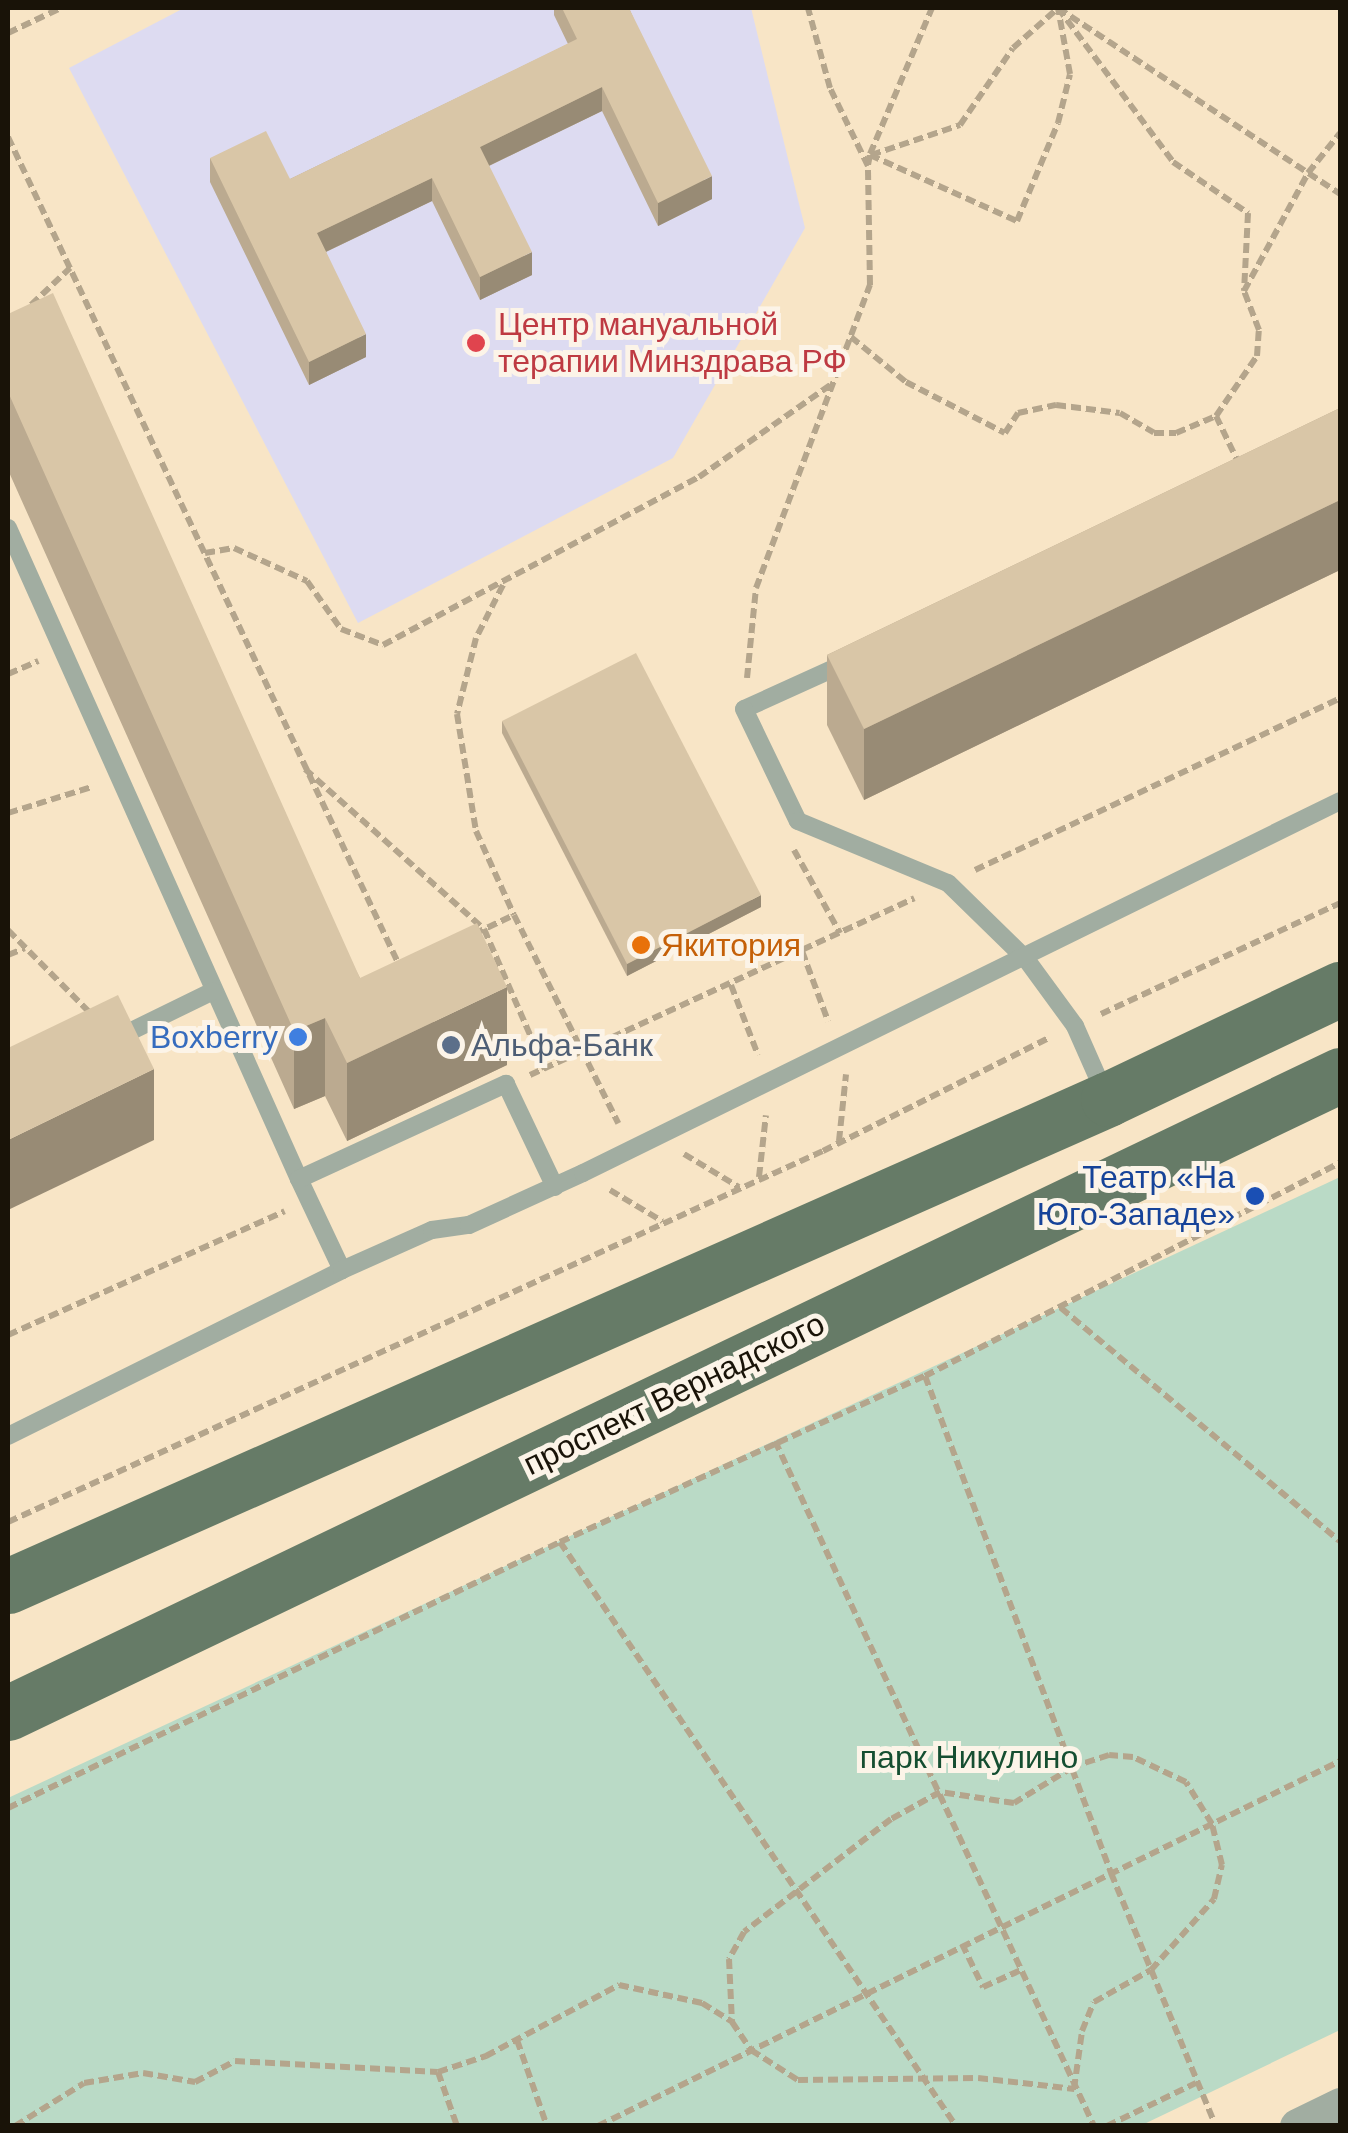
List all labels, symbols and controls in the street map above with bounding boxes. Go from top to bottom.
place label: Центр мануальной терапии Минздрава РФ [498,306,847,381]
marker: Центр мануальной терапии Минздрава РФ [463,330,489,356]
place label: Якитория [661,926,801,964]
marker: Якитория [630,934,652,956]
place label: Boxberry [150,1018,278,1056]
marker: Boxberry [287,1026,309,1048]
place label: Альфа-Банк [471,1026,653,1064]
marker: Альфа-Банк [440,1034,462,1056]
place label: Театр «На Юго-Западе» [1037,1159,1235,1234]
marker: Театр «На Юго-Западе» [1244,1185,1266,1207]
street label: проспект Вернадского [517,1304,831,1484]
park label: парк Никулино [860,1738,1078,1776]

